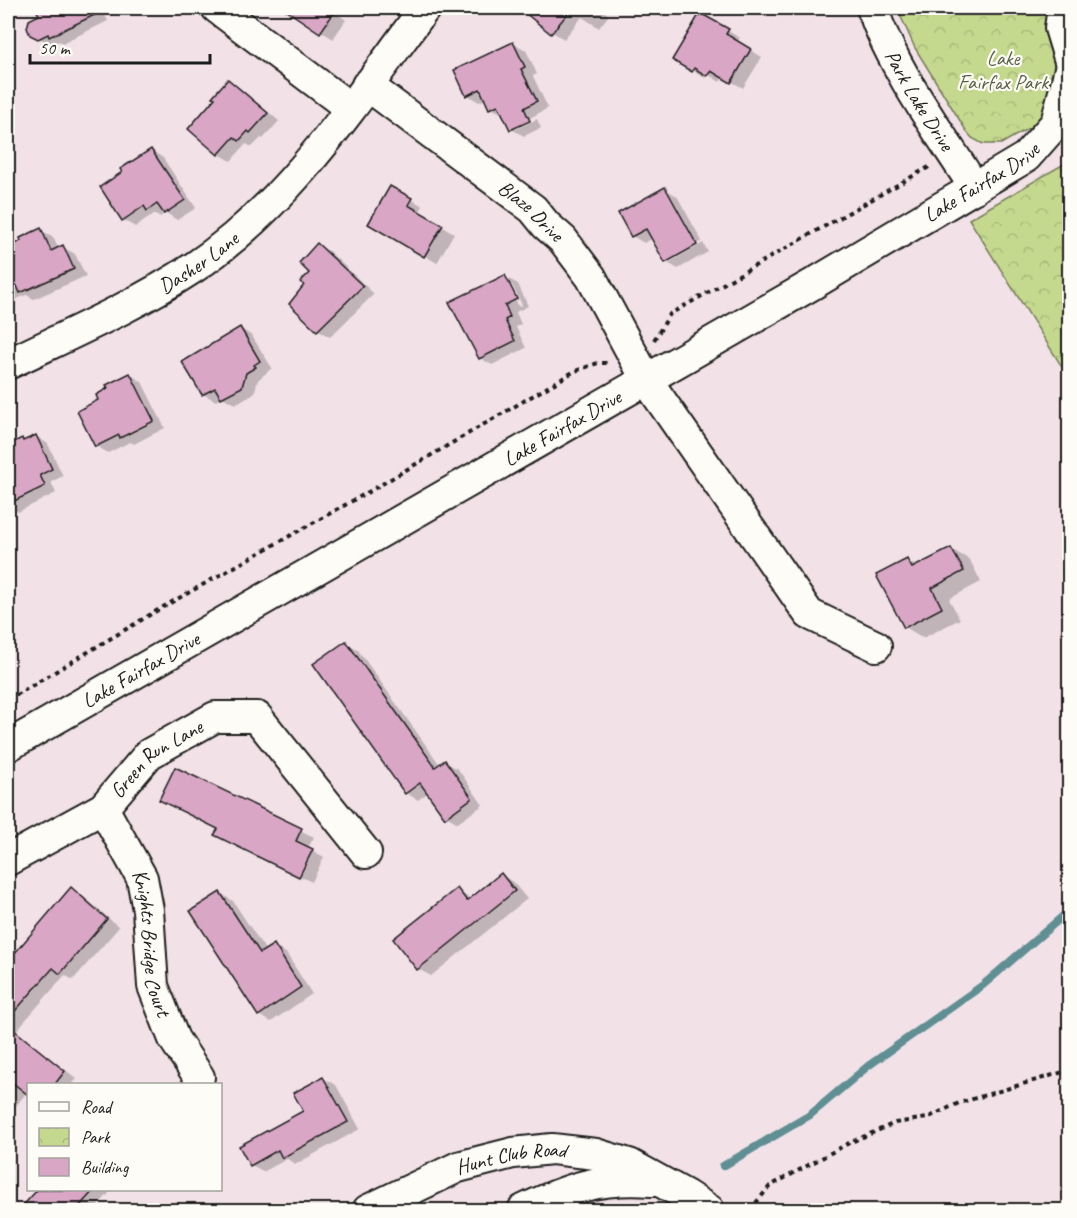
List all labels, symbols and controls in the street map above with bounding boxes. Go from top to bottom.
scale bar [30,27,210,65]
text: 50 m [39,37,72,59]
park label: Lake Fairfax Park [958,45,1049,95]
street label: Park Lake Drive [879,46,961,156]
street label: Lake Fairfax Drive [919,136,1047,228]
street label: Blaze Drive [493,175,571,249]
street label: Dasher Lane [154,225,245,299]
street label: Lake Fairfax Drive [499,383,627,472]
street label: Lake Fairfax Drive [77,625,206,714]
street label: Green Run Lane [104,713,208,803]
street label: Knights Bridge Court [126,864,177,1022]
legend [27,1083,222,1191]
text: Road [81,1096,114,1118]
text: Park [81,1126,111,1148]
street label: Hunt Club Road [453,1136,571,1180]
text: Building [81,1156,130,1178]

